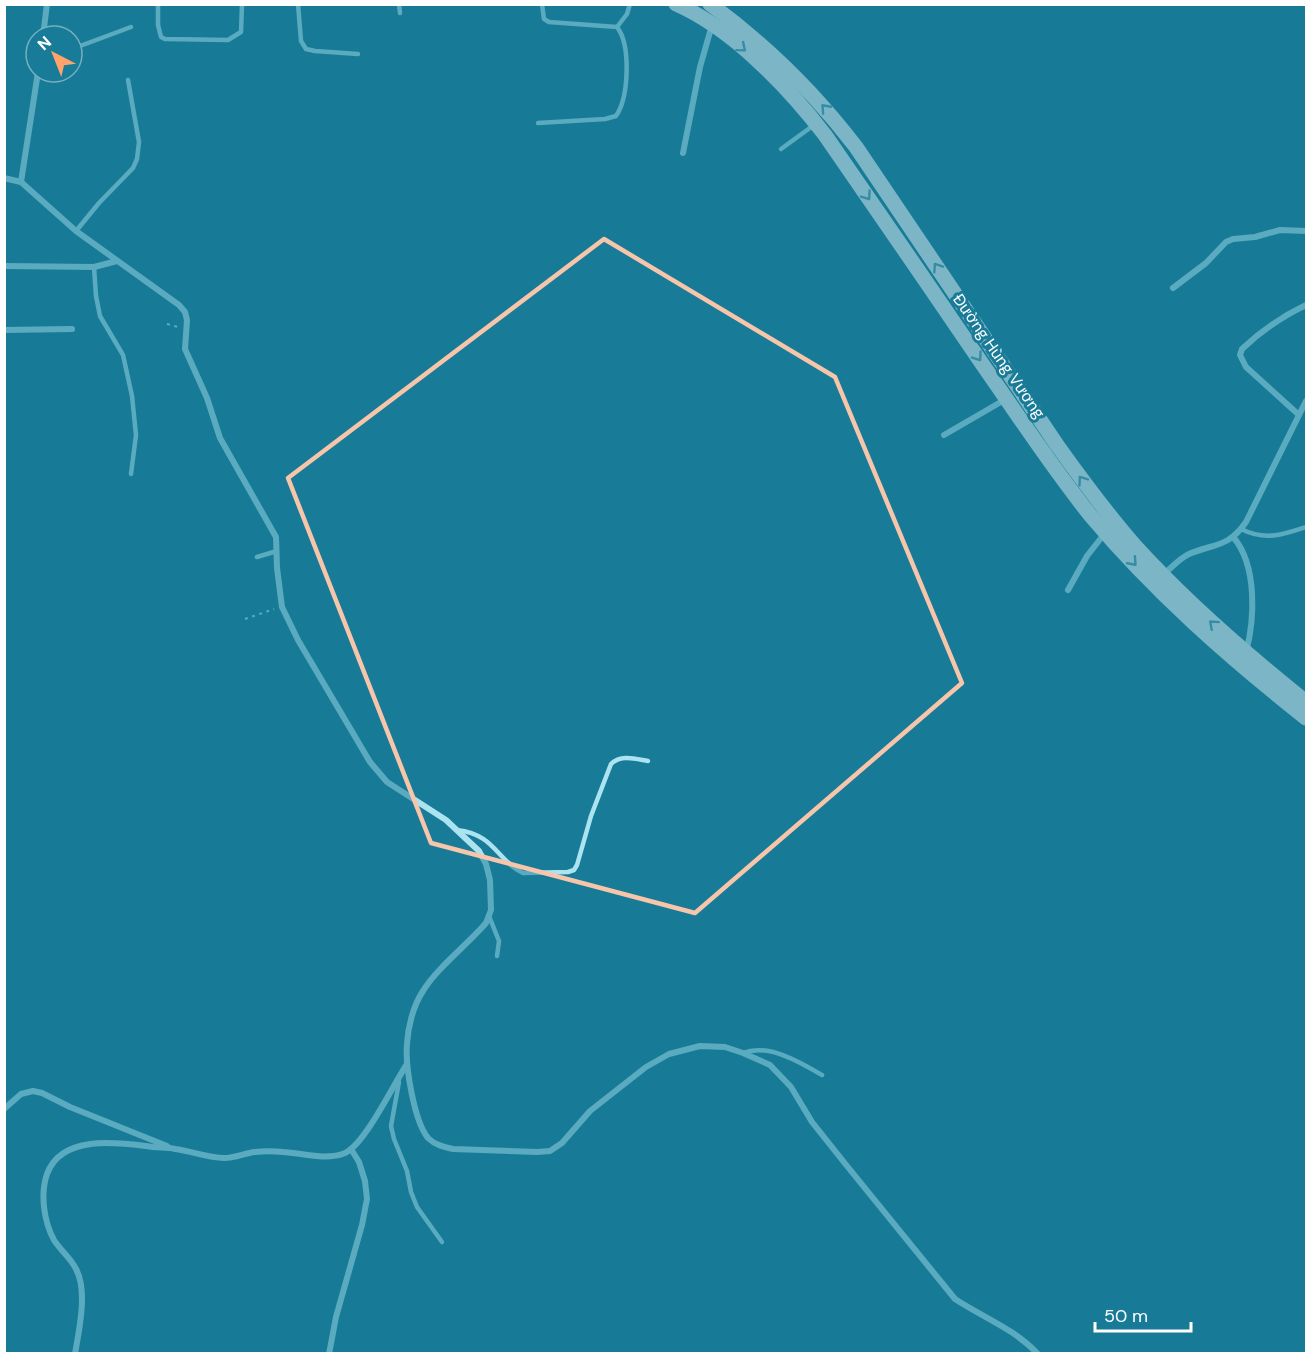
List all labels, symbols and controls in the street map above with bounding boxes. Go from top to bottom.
north arrow [24,24,84,84]
text: N [33,32,56,55]
one-way arrow [735,41,746,52]
one-way arrow [821,104,832,114]
one-way arrow [860,189,871,200]
one-way arrow [933,263,944,274]
street label: Đường Hùng Vương [948,290,1050,422]
one-way arrow [971,350,982,361]
one-way arrow [1079,476,1090,487]
one-way arrow [1126,555,1137,566]
one-way arrow [1209,620,1220,631]
scale bar [1095,1295,1191,1333]
text: 50 m [1104,1304,1148,1328]

